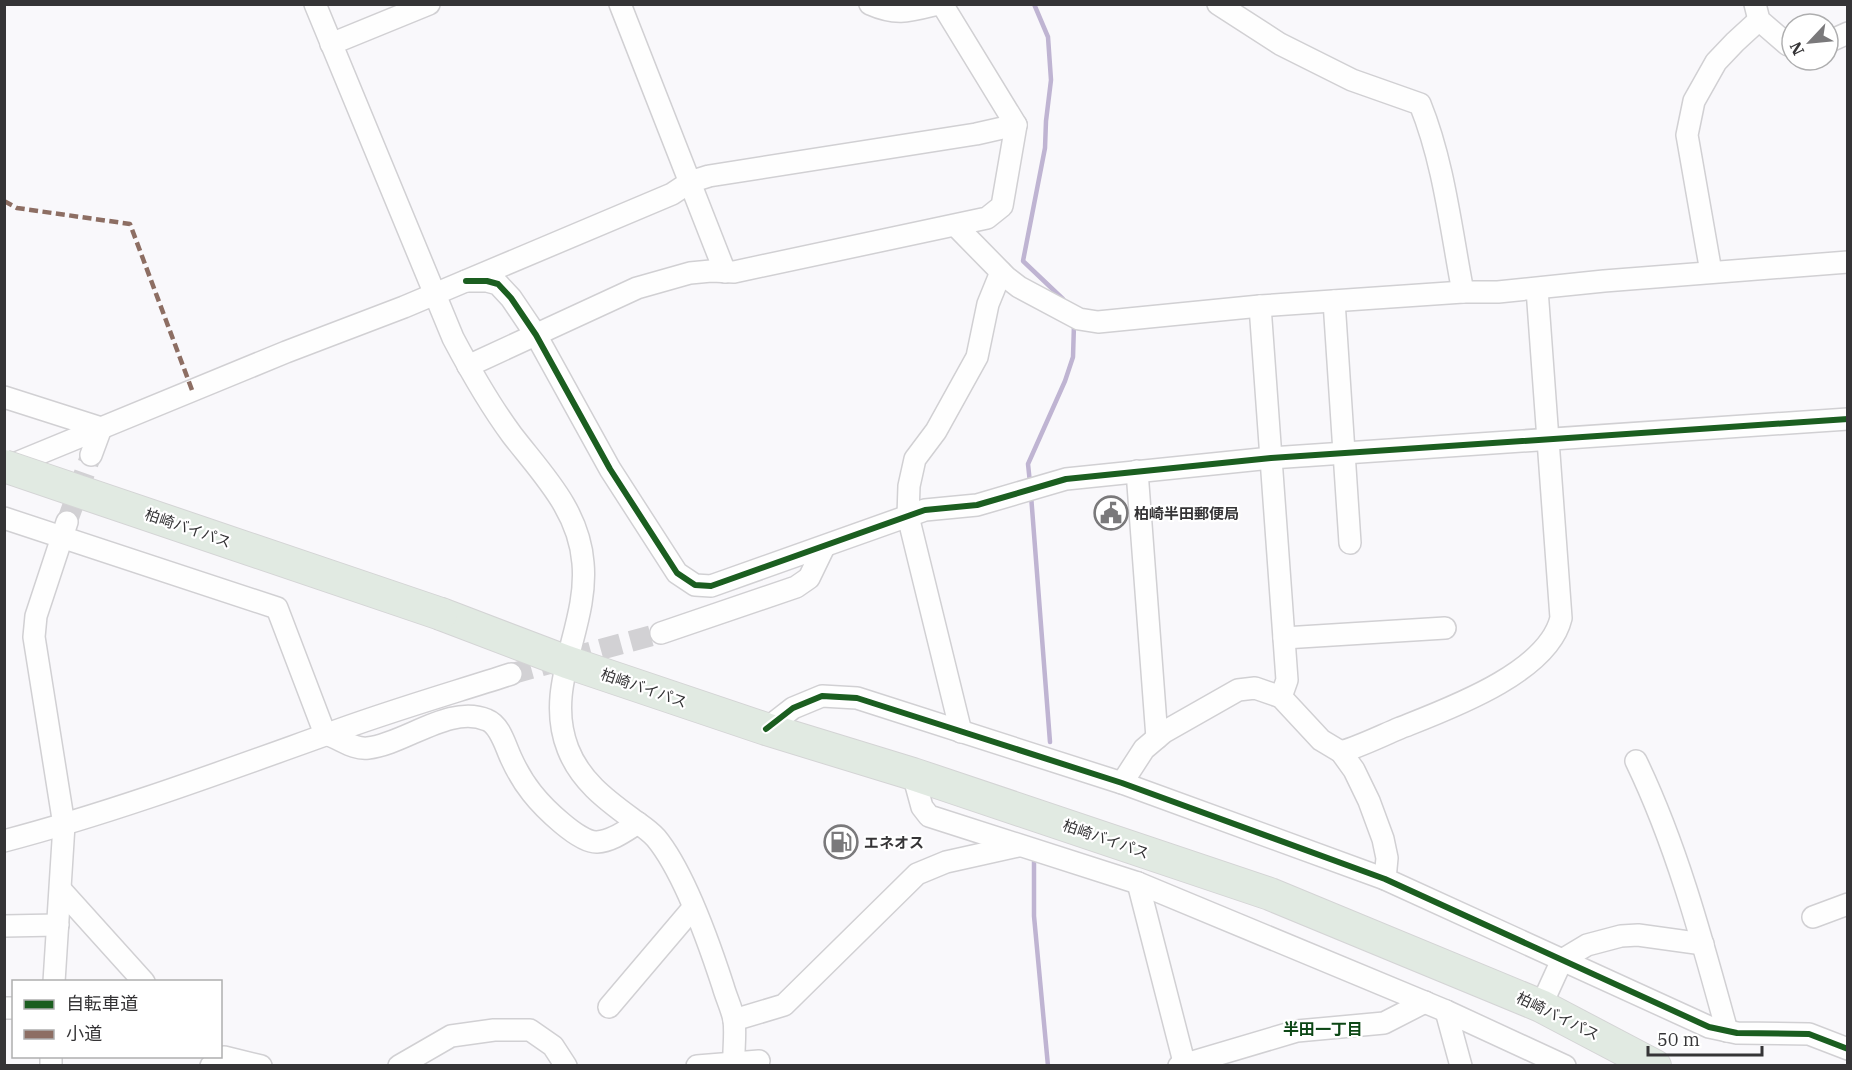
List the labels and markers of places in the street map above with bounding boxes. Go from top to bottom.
public building icon: 柏崎半田郵便局 [1093,495,1129,531]
place label: 柏崎半田郵便局 [1134,504,1239,523]
fuel station icon: エネオス [823,824,859,860]
place label: エネオス [864,833,924,852]

